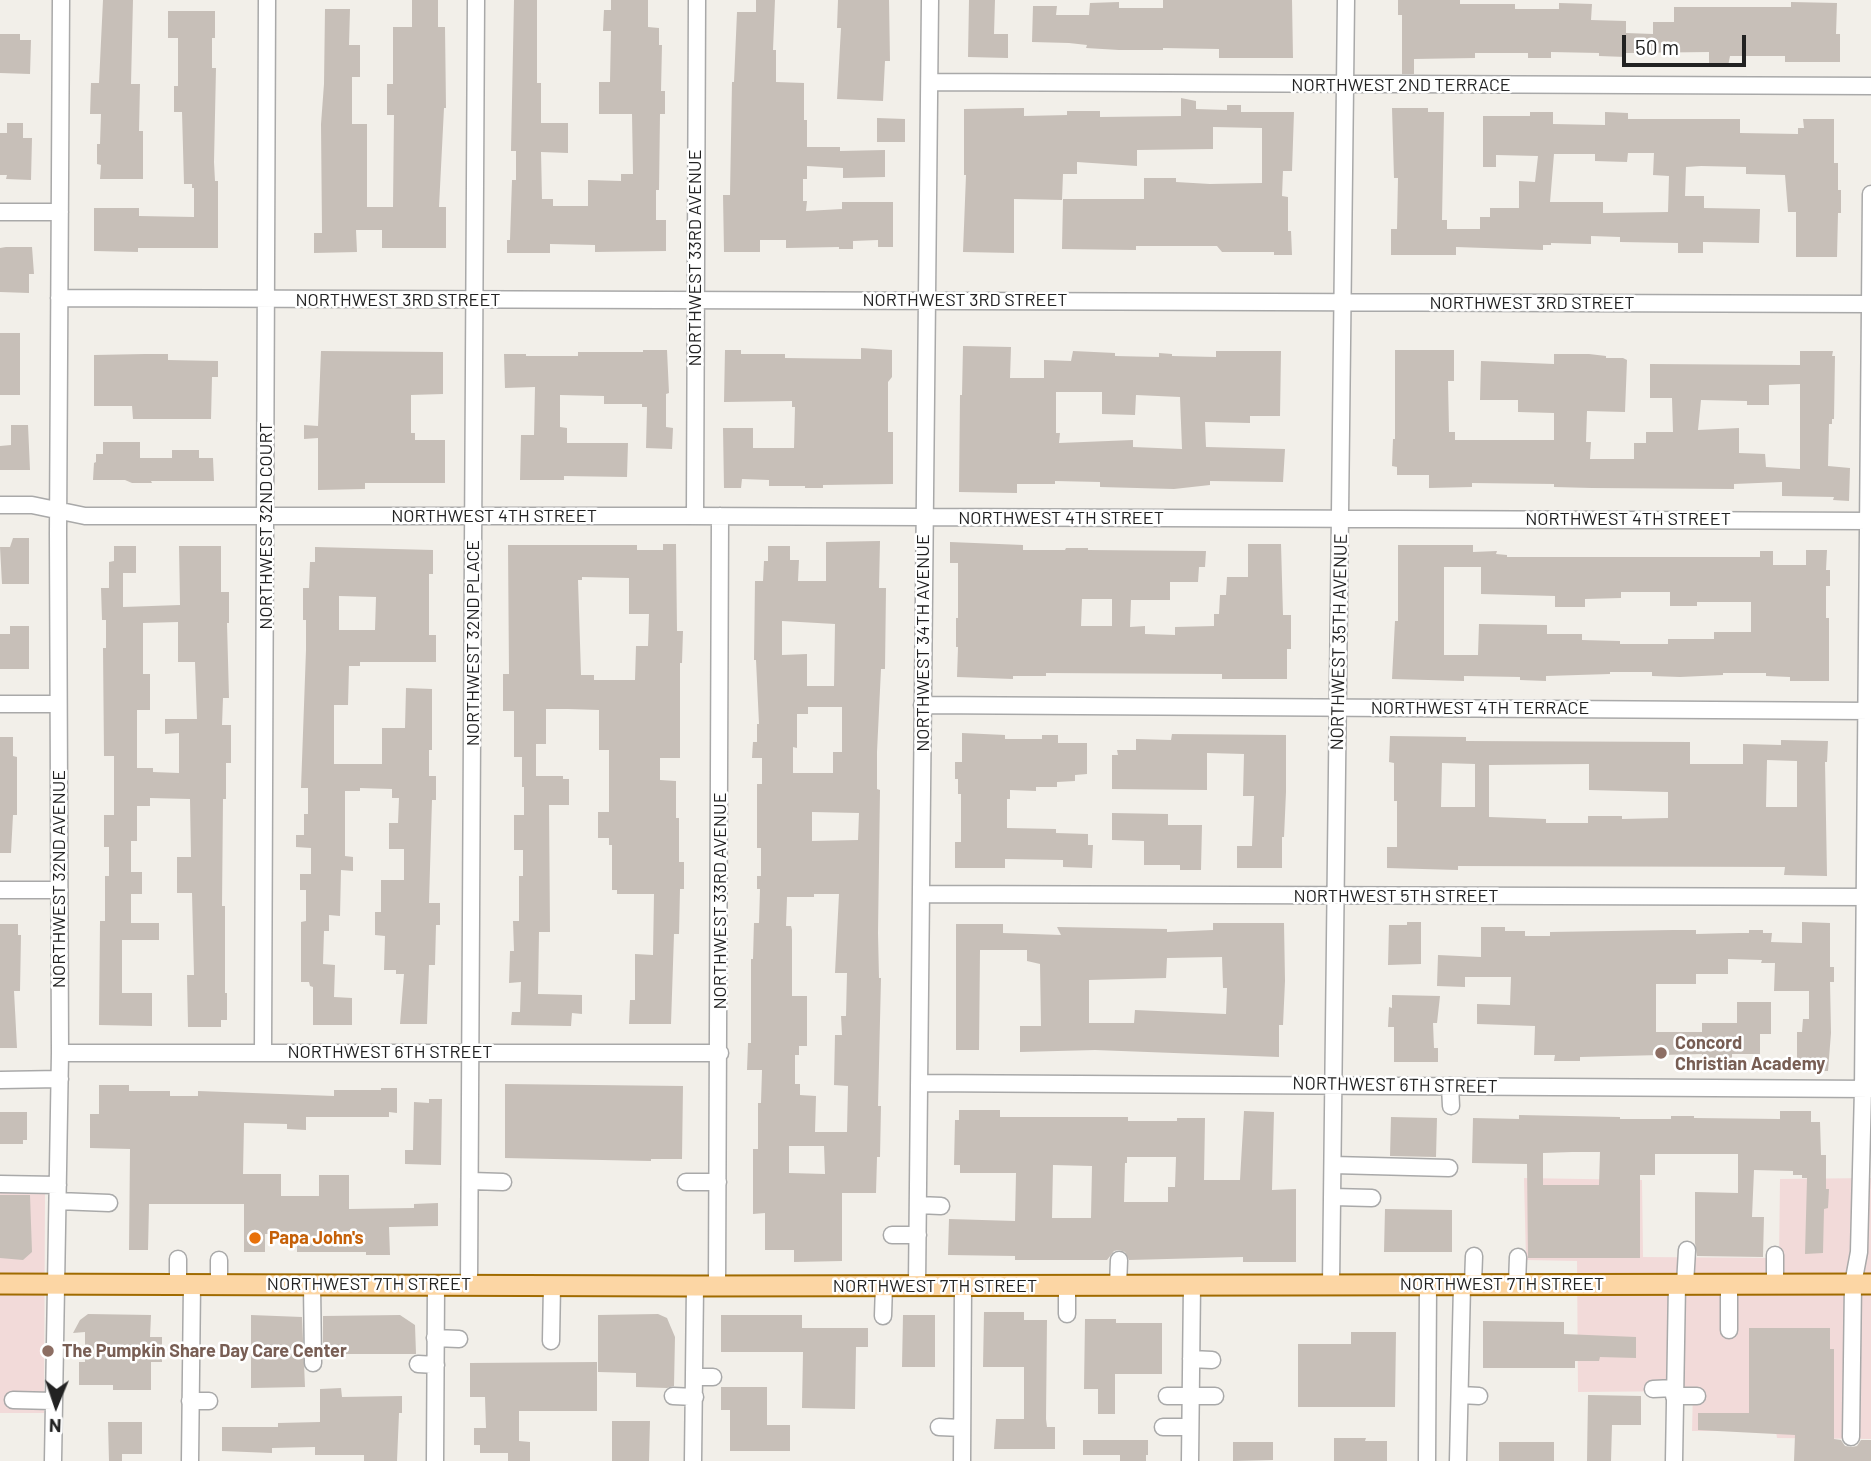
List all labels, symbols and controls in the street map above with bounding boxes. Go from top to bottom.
scale bar [1626,21,1750,65]
text: 50 m [1635,34,1679,59]
street label: NORTHWEST 2ND TERRACE [1291,74,1511,96]
street label: NORTHWEST 33RD AVENUE [684,149,706,367]
street label: NORTHWEST 3RD STREET [295,289,501,311]
street label: NORTHWEST 3RD STREET [862,289,1068,311]
street label: NORTHWEST 3RD STREET [1429,292,1635,314]
street label: NORTHWEST 32ND COURT [255,422,277,630]
street label: NORTHWEST 4TH STREET [391,505,597,527]
street label: NORTHWEST 4TH STREET [958,507,1164,529]
street label: NORTHWEST 4TH STREET [1525,508,1731,530]
street label: NORTHWEST 35TH AVENUE [1326,533,1352,751]
street label: NORTHWEST 34TH AVENUE [912,534,934,752]
street label: NORTHWEST 32ND PLACE [462,540,484,746]
street label: NORTHWEST 4TH TERRACE [1371,697,1589,719]
street label: NORTHWEST 32ND AVENUE [48,770,70,988]
street label: NORTHWEST 33RD AVENUE [709,792,731,1010]
street label: NORTHWEST 5TH STREET [1293,885,1499,907]
place label: Concord Christian Academy [1675,1032,1825,1074]
street label: NORTHWEST 6TH STREET [287,1041,493,1063]
marker: Concord Christian Academy [1653,1045,1669,1061]
street label: NORTHWEST 6TH STREET [1292,1072,1498,1098]
place label: Papa John's [269,1227,364,1249]
marker: Papa John's [247,1230,263,1246]
street label: NORTHWEST 7TH STREET [267,1273,471,1295]
street label: NORTHWEST 7TH STREET [1400,1273,1604,1295]
street label: NORTHWEST 7TH STREET [833,1275,1037,1297]
place label: The Pumpkin Share Day Care Center [62,1340,347,1362]
marker: The Pumpkin Share Day Care Center [40,1343,56,1359]
north arrow [21,1370,91,1440]
text: N [49,1415,62,1438]

